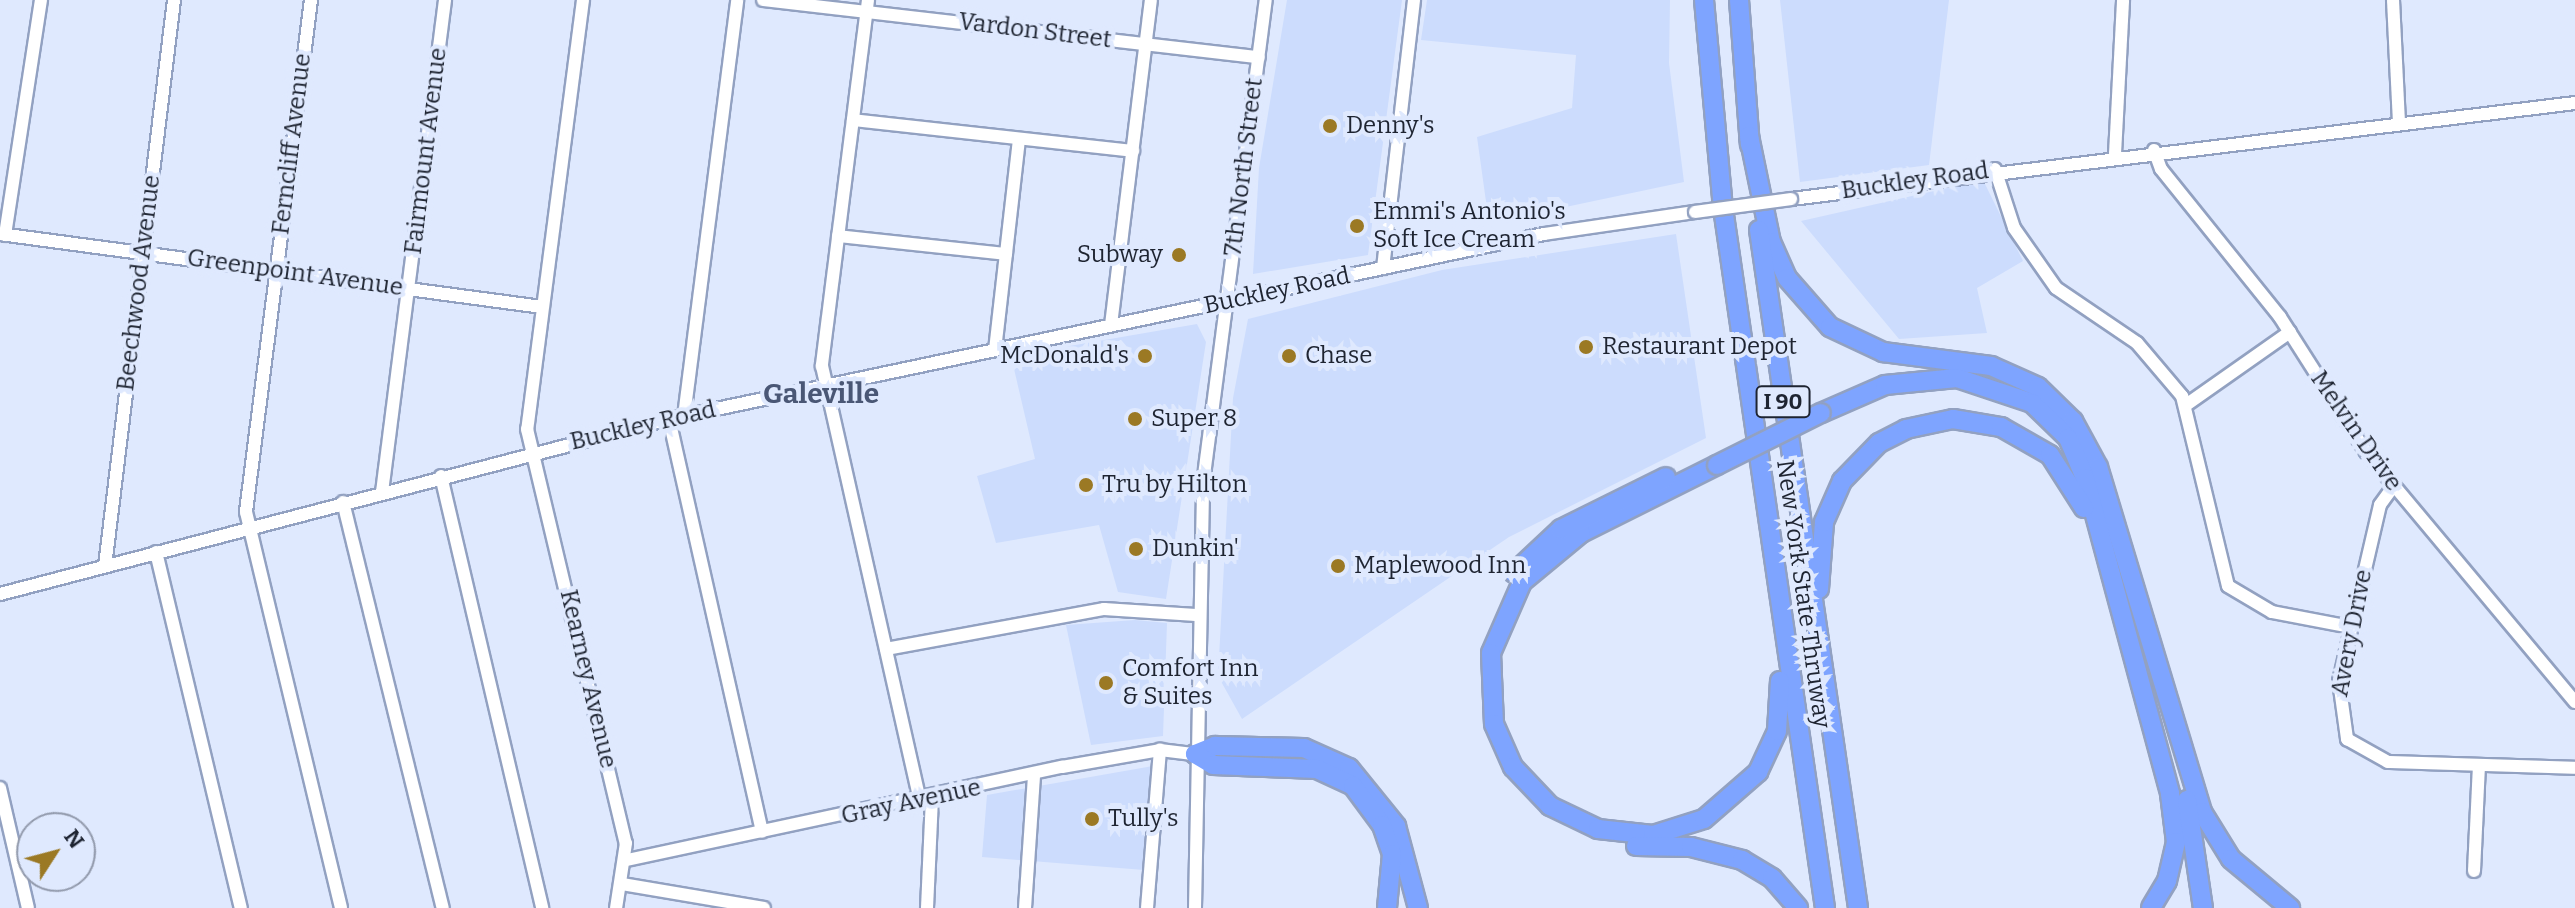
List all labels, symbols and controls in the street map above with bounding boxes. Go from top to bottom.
street label: Vardon Street [957,7,1113,55]
street label: Fairmount Avenue [399,46,453,256]
street label: Ferncliff Avenue [267,52,317,236]
street label: 7th North Street [1219,76,1269,258]
place label: Denny's [1346,112,1434,140]
marker: Denny's [1321,117,1339,135]
street label: Buckley Road [1839,156,1991,206]
street label: Beechwood Avenue [111,173,167,393]
place label: Emmi's Antonio's Soft Ice Cream [1373,198,1566,254]
marker: Emmi's Antonio's Soft Ice Cream [1348,217,1366,235]
place label: Subway [1077,241,1163,269]
street label: Greenpoint Avenue [185,244,405,302]
marker: Subway [1170,246,1188,264]
street label: Buckley Road [1201,261,1353,321]
place label: Restaurant Depot [1602,333,1797,361]
marker: Restaurant Depot [1577,338,1595,356]
place label: McDonald's [1000,342,1129,370]
place label: Chase [1305,342,1372,370]
marker: McDonald's [1136,347,1154,365]
marker: Chase [1280,347,1298,365]
street label: Melvin Drive [2304,366,2408,496]
district label: Galeville [763,377,879,411]
road number: I 90 [1755,384,1811,420]
street label: Buckley Road [567,395,719,457]
place label: Super 8 [1151,405,1237,433]
marker: Super 8 [1126,410,1144,428]
street label: New York State Thruway [1770,458,1836,730]
place label: Tru by Hilton [1102,471,1247,499]
marker: Tru by Hilton [1077,476,1095,494]
place label: Dunkin' [1152,535,1239,563]
marker: Dunkin' [1127,540,1145,558]
place label: Maplewood Inn [1354,552,1526,580]
marker: Maplewood Inn [1329,557,1347,575]
street label: Avery Drive [2326,567,2378,699]
street label: Kearney Avenue [553,587,623,771]
place label: Comfort Inn & Suites [1122,655,1258,711]
marker: Comfort Inn & Suites [1097,674,1115,692]
street label: Gray Avenue [839,773,983,831]
place label: Tully's [1108,805,1178,833]
marker: Tully's [1083,810,1101,828]
north arrow [16,812,96,892]
text: N [58,824,90,854]

